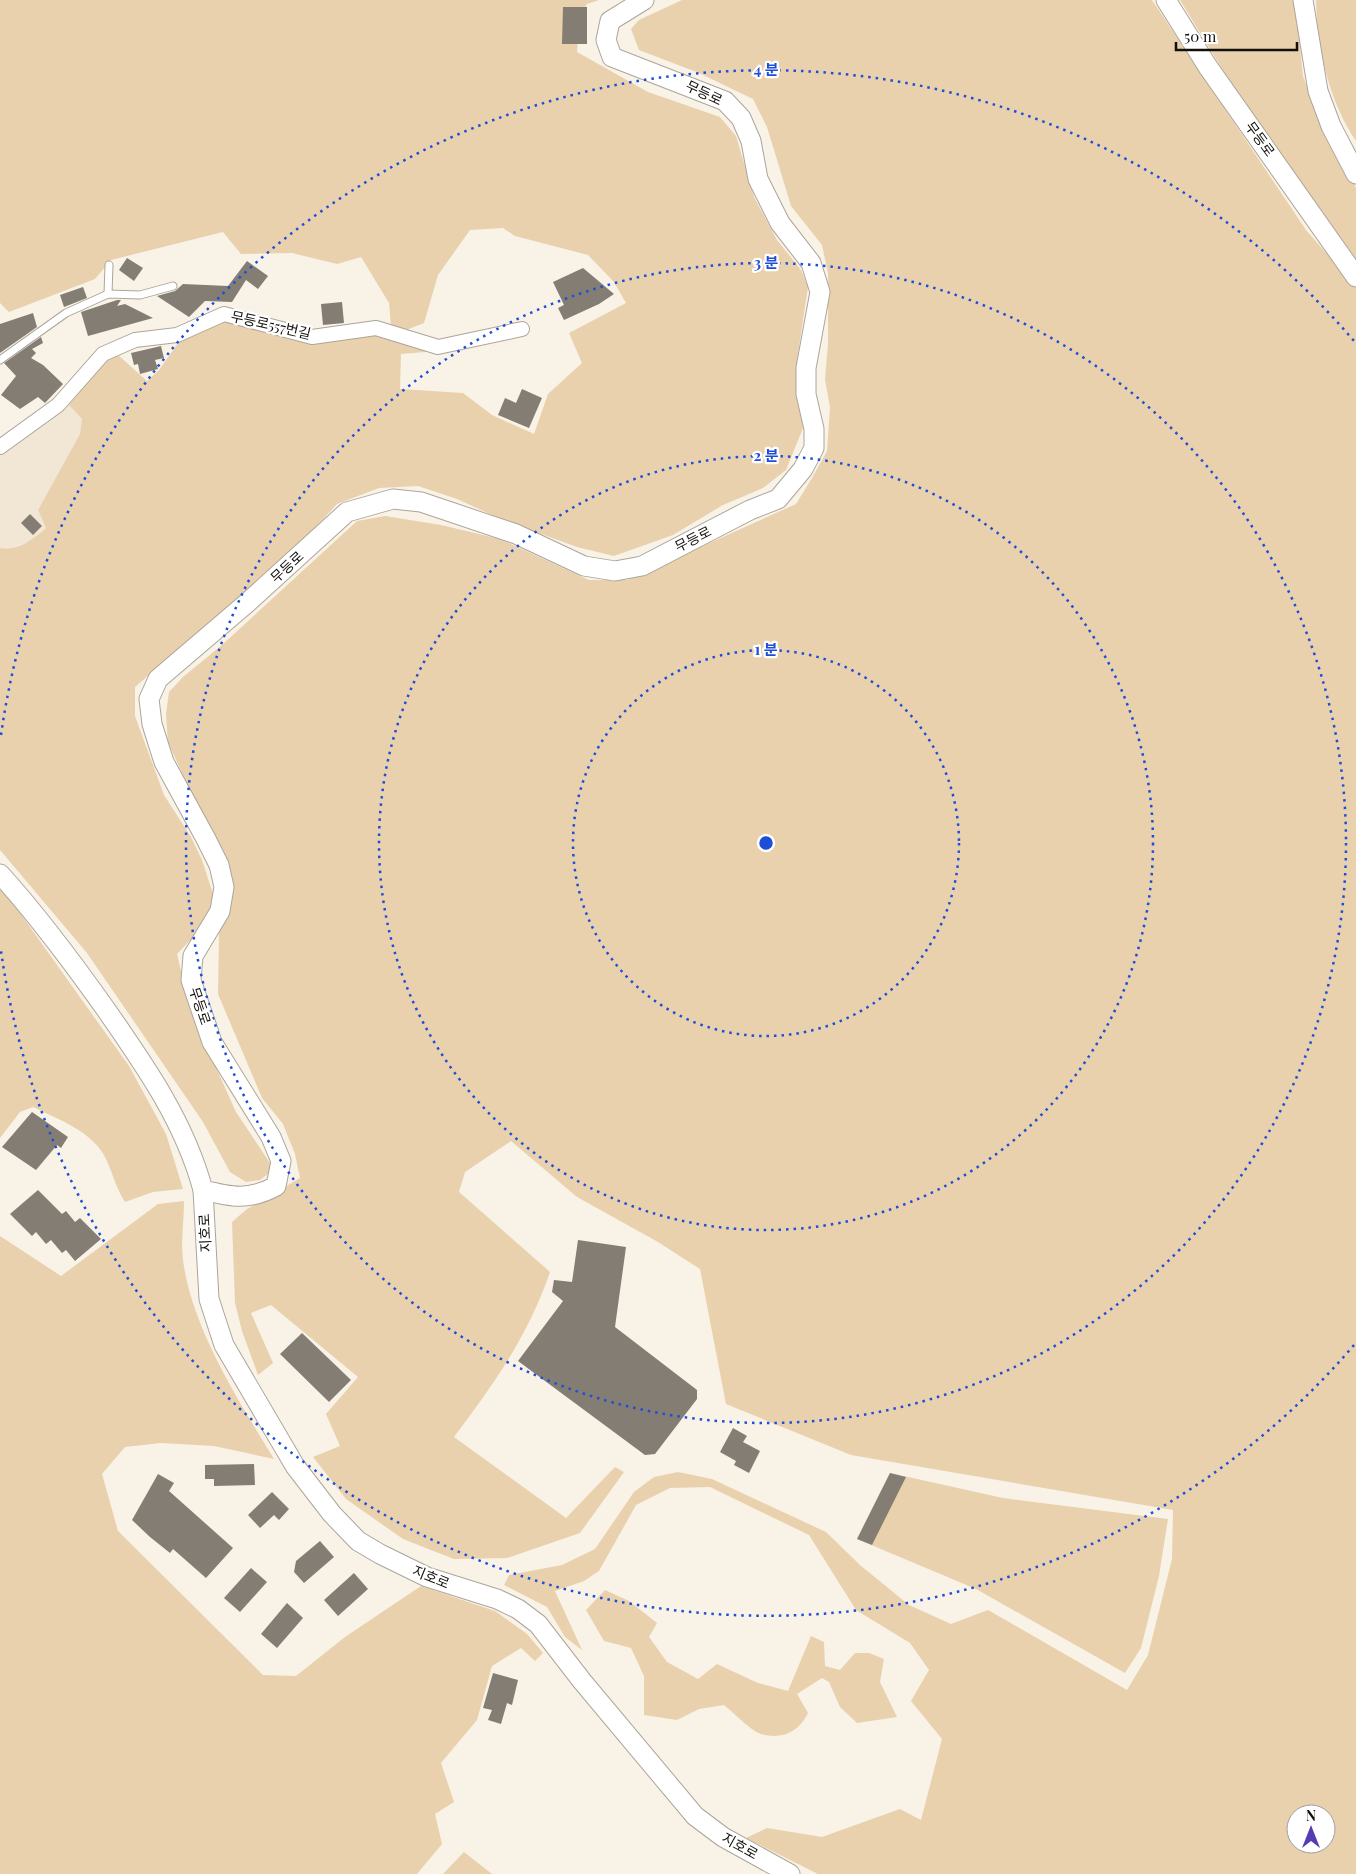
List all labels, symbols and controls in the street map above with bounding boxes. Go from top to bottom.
scale bar [1176,20,1297,52]
text: 50 m [1184,26,1217,46]
text: 4 분 [753,59,779,79]
street label: 무등로 [683,76,726,109]
street label: 무등로 [1241,117,1280,160]
text: 3 분 [754,252,778,272]
street label: 무등로557번길 [229,306,313,343]
text: 2 분 [754,445,779,465]
street label: 무등로 [671,521,714,556]
street label: 무등로 [266,546,307,587]
text: 1 분 [754,639,778,659]
centre of rings [757,834,775,852]
street label: 무등로 [185,984,216,1027]
street label: 지호로 [194,1213,215,1253]
street label: 지호로 [410,1560,453,1593]
north arrow [1286,1804,1336,1854]
text: N [1306,1806,1316,1825]
street label: 지호로 [719,1828,762,1863]

